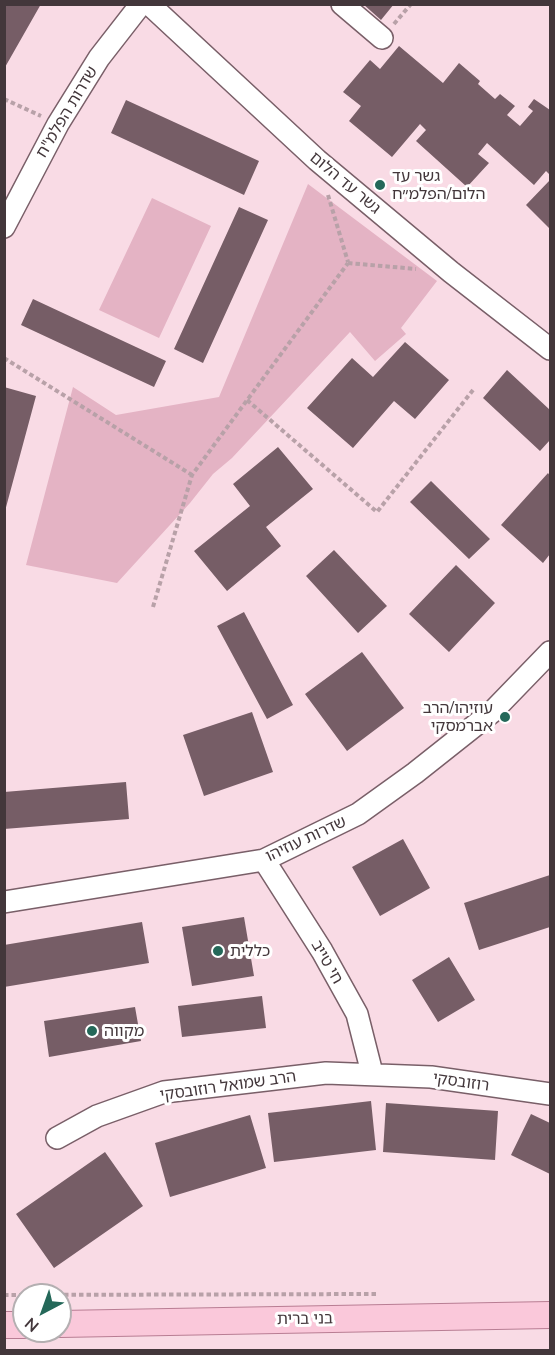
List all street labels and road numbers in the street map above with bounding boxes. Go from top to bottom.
street label: שדרות הפלמ"ח [32,63,102,161]
street label: גשר עד הלום [306,148,384,218]
street label: שדרות עוזיהו [263,812,349,866]
street label: חי טייב [307,937,347,987]
street label: הרב שמואל רוזובסקי [159,1067,297,1105]
street label: רוזובסקי [432,1069,490,1095]
street label: בני ברית [277,1309,333,1329]

